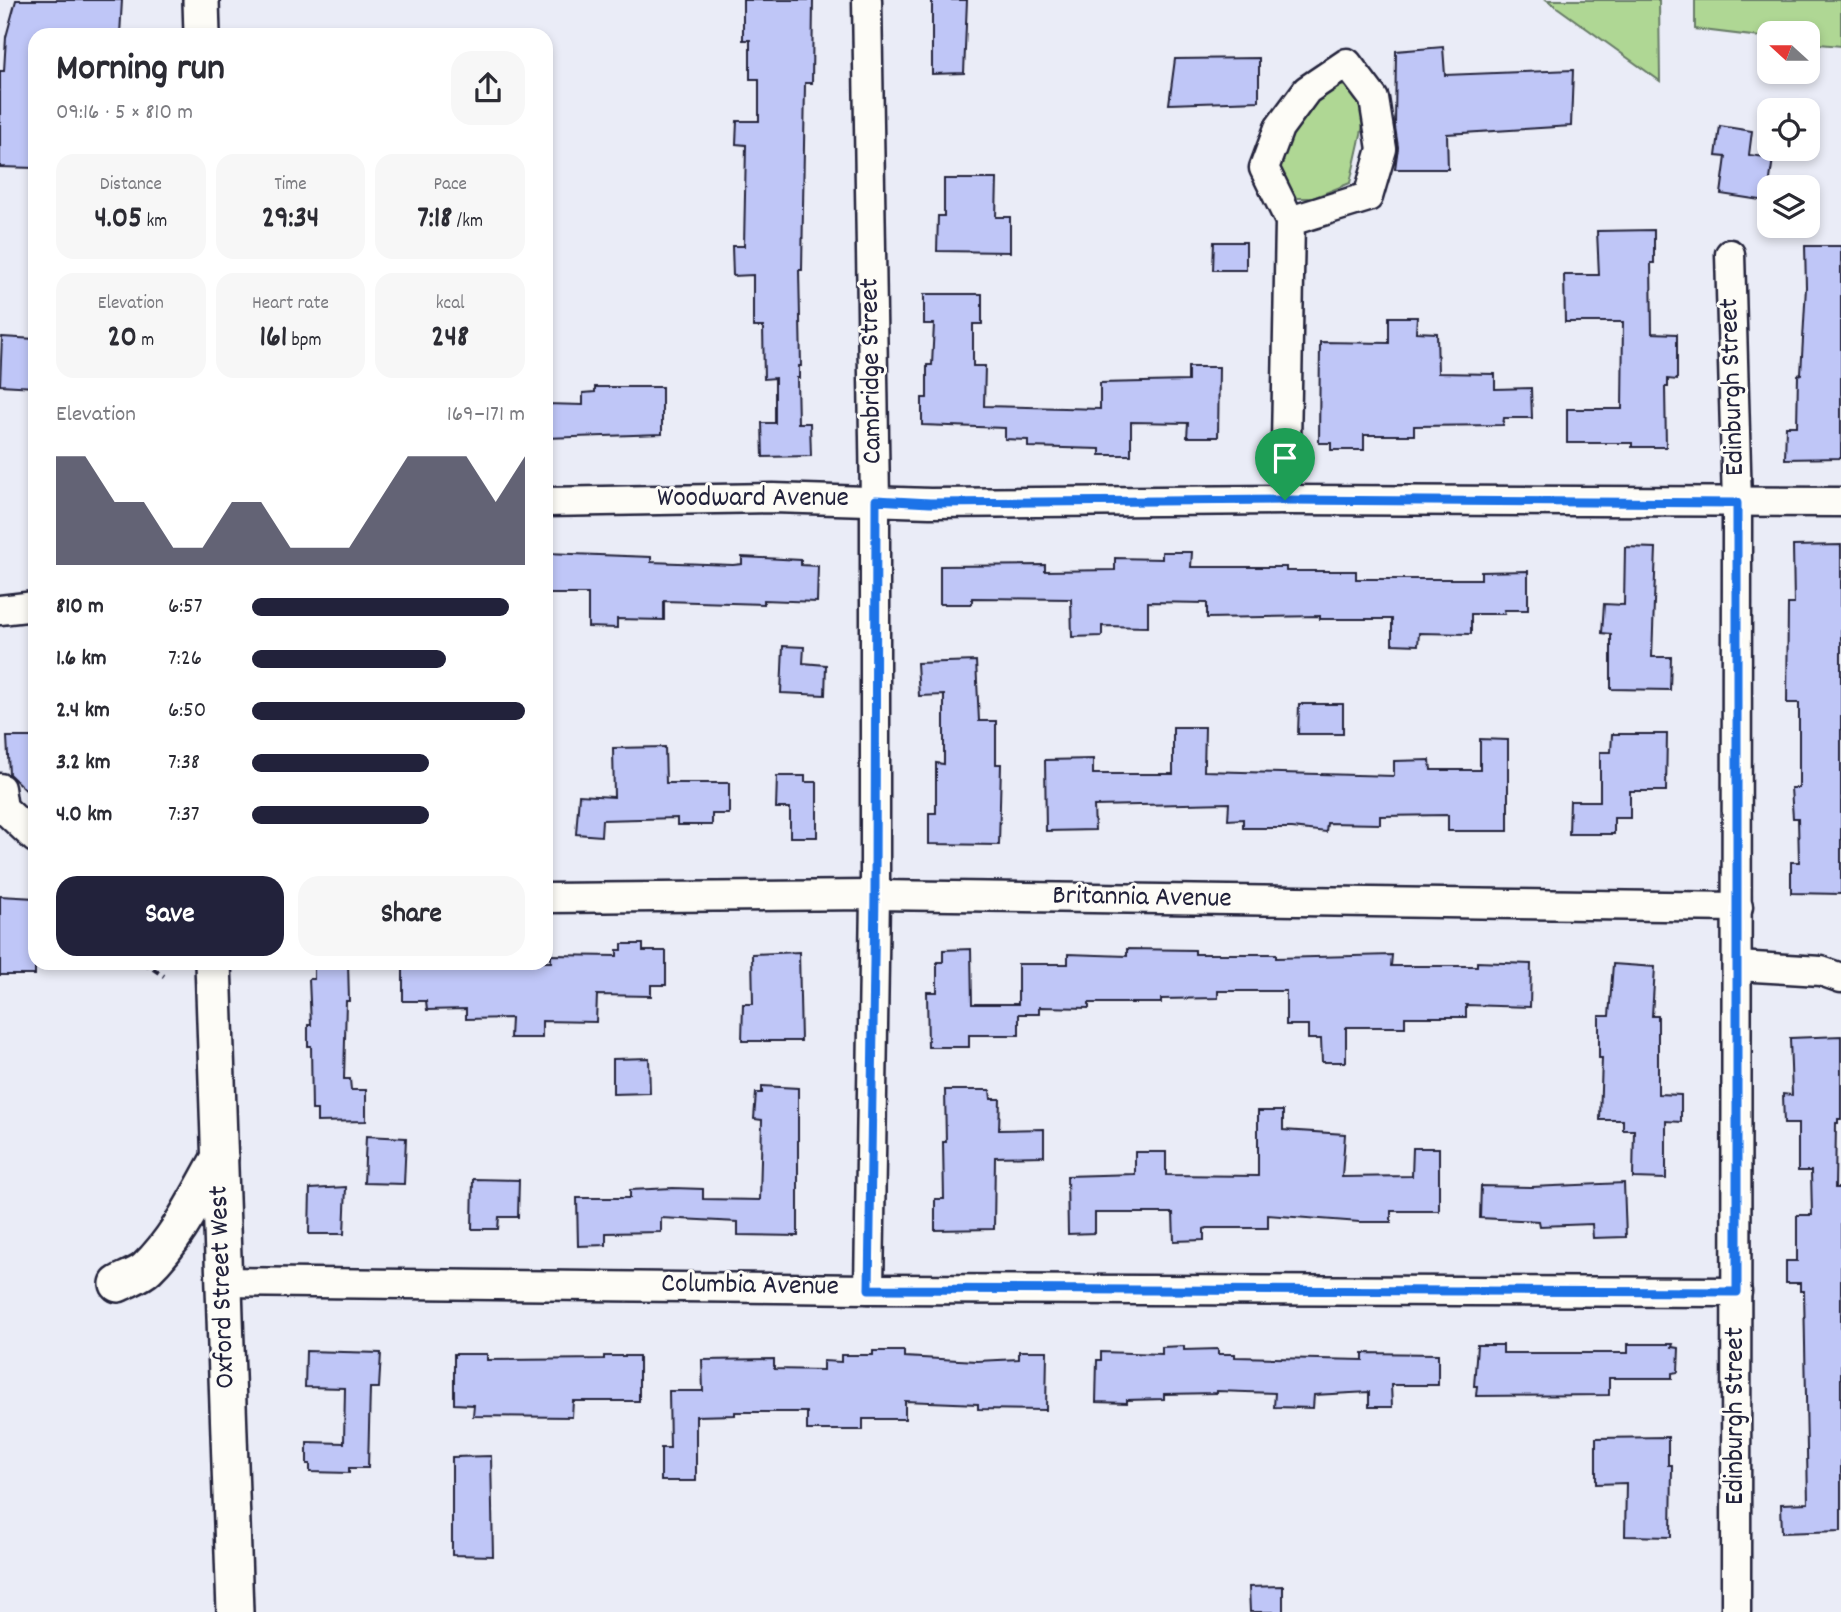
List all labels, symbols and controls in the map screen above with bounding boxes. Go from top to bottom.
north arrow [1757,21,1820,84]
map controls [1757,21,1820,238]
text: Morning run [56,43,225,98]
button: share [451,51,525,125]
text: 09:16 · 5 × 810 m [56,97,193,130]
button: locate [1757,98,1820,161]
text: Distance [100,172,162,199]
text: Time [274,172,307,199]
text: Pace [433,172,467,199]
button: layers [1757,175,1820,238]
text: 4.05 [94,199,142,242]
text: 29:34 [262,199,319,242]
text: 7:18 [417,199,452,242]
text: km [142,209,167,236]
text: /km [452,209,483,236]
street label: Cambridge Street [851,278,895,464]
text: Elevation [98,291,164,318]
text: Heart rate [252,291,329,318]
text: kcal [436,291,465,318]
street label: Edinburgh Street [1711,297,1757,477]
text: 20 [107,318,137,361]
text: 161 [259,318,287,361]
text: 248 [431,318,469,361]
text: m [137,328,154,355]
text: bpm [287,328,322,355]
text: Elevation [56,399,136,432]
text: 169–171 m [447,399,525,432]
pin [1255,428,1315,500]
icon: arrive [1266,439,1304,477]
street label: Woodward Avenue [657,480,849,520]
text: 810 m [56,591,104,624]
text: 6:57 [168,591,203,624]
text: 1.6 km [56,643,107,676]
text: 7:26 [168,643,202,676]
text: 2.4 km [56,695,110,728]
text: 6:50 [168,695,206,728]
text: 3.2 km [56,747,111,780]
text: 7:38 [168,747,200,780]
text: 4.0 km [56,799,112,832]
text: 7:37 [168,799,200,832]
button: Save [56,876,284,956]
button: Share [298,876,525,956]
street label: Britannia Avenue [1052,877,1232,921]
street label: Oxford Street West [200,1185,248,1389]
street label: Columbia Avenue [661,1265,839,1309]
street label: Edinburgh Street [1717,1327,1757,1505]

